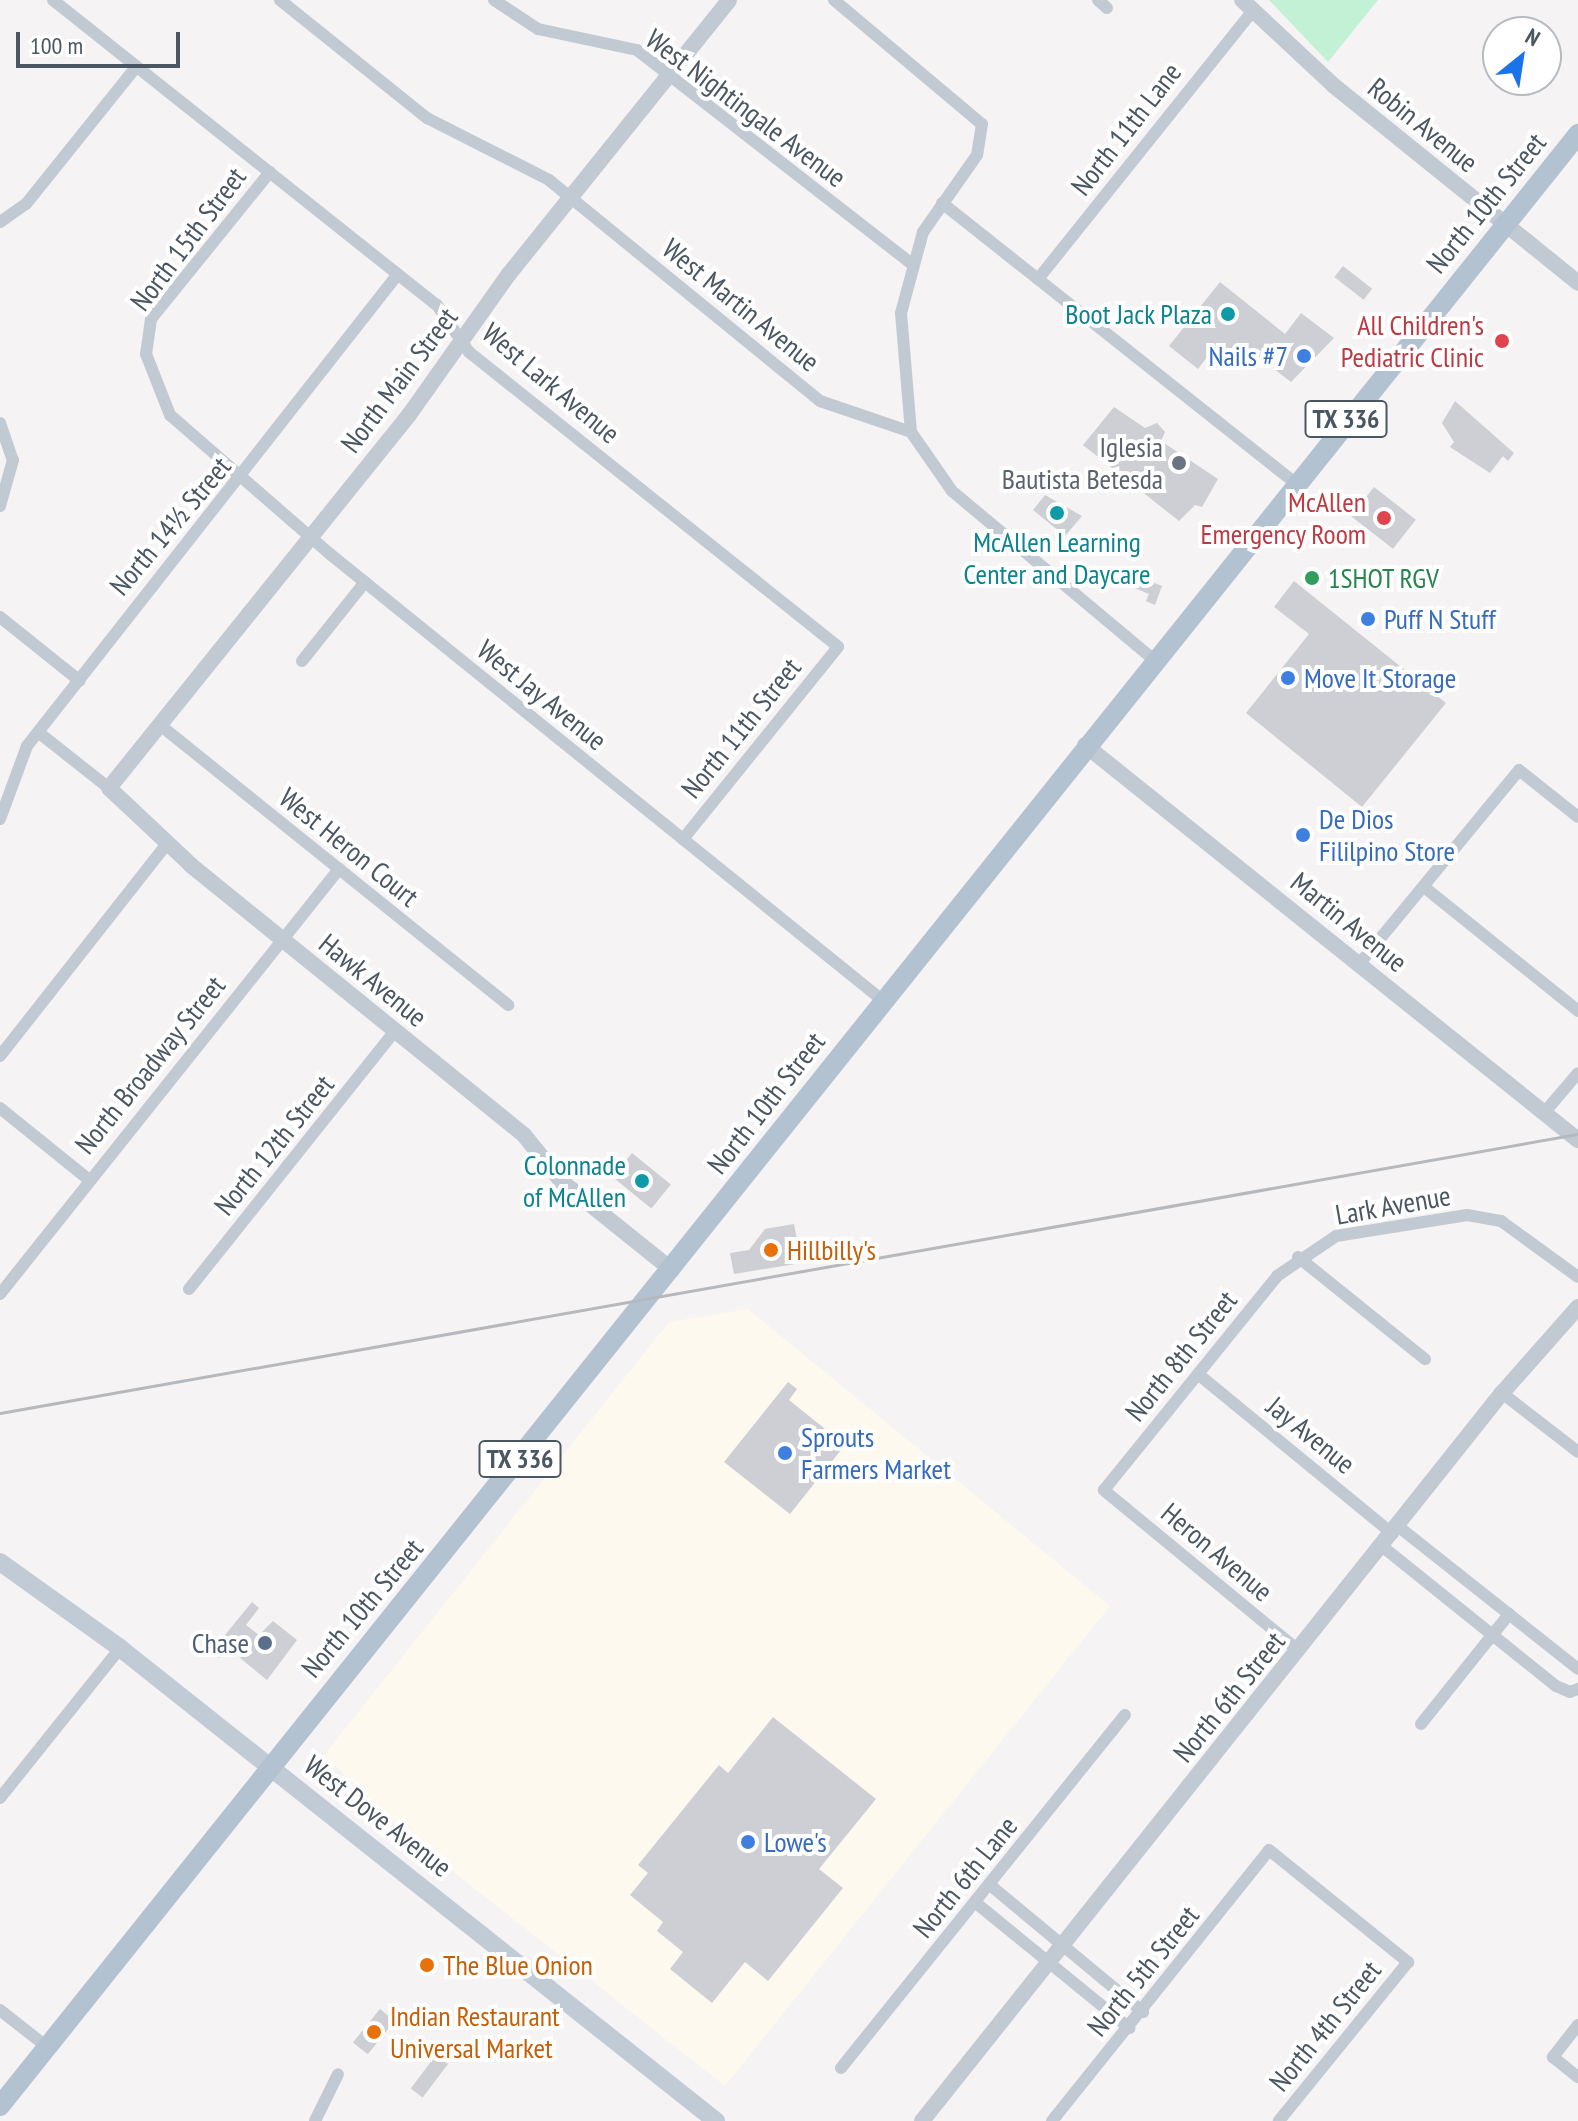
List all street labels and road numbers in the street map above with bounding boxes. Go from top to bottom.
street label: West Nightingale Avenue [639,22,853,194]
street label: North 11th Lane [1064,56,1188,202]
street label: Robin Avenue [1361,70,1485,180]
street label: North 10th Street [1419,126,1553,280]
street label: North 15th Street [123,161,253,317]
street label: West Martin Avenue [656,231,826,379]
street label: North Main Street [334,301,464,459]
street label: West Lark Avenue [475,315,627,451]
road number: TX 336 [1304,397,1388,441]
street label: North 14½ Street [102,450,238,602]
street label: West Jay Avenue [470,632,614,758]
street label: North 11th Street [674,651,808,805]
street label: West Heron Court [273,781,425,913]
street label: Martin Avenue [1284,865,1414,979]
street label: Hawk Avenue [312,926,434,1034]
street label: North Broadway Street [68,969,232,1161]
street label: North 10th Street [700,1025,832,1181]
street label: North 12th Street [207,1068,341,1222]
street label: Lark Avenue [1332,1178,1454,1232]
street label: North 8th Street [1118,1284,1244,1428]
street label: Jay Avenue [1260,1389,1362,1481]
road number: TX 336 [478,1437,562,1481]
street label: Heron Avenue [1154,1496,1280,1608]
street label: North 10th Street [294,1532,430,1684]
street label: North 6th Street [1166,1625,1292,1769]
street label: West Dove Avenue [297,1748,459,1884]
street label: North 6th Lane [906,1810,1024,1944]
street label: North 5th Street [1080,1899,1206,2043]
street label: North 4th Street [1262,1954,1388,2098]

